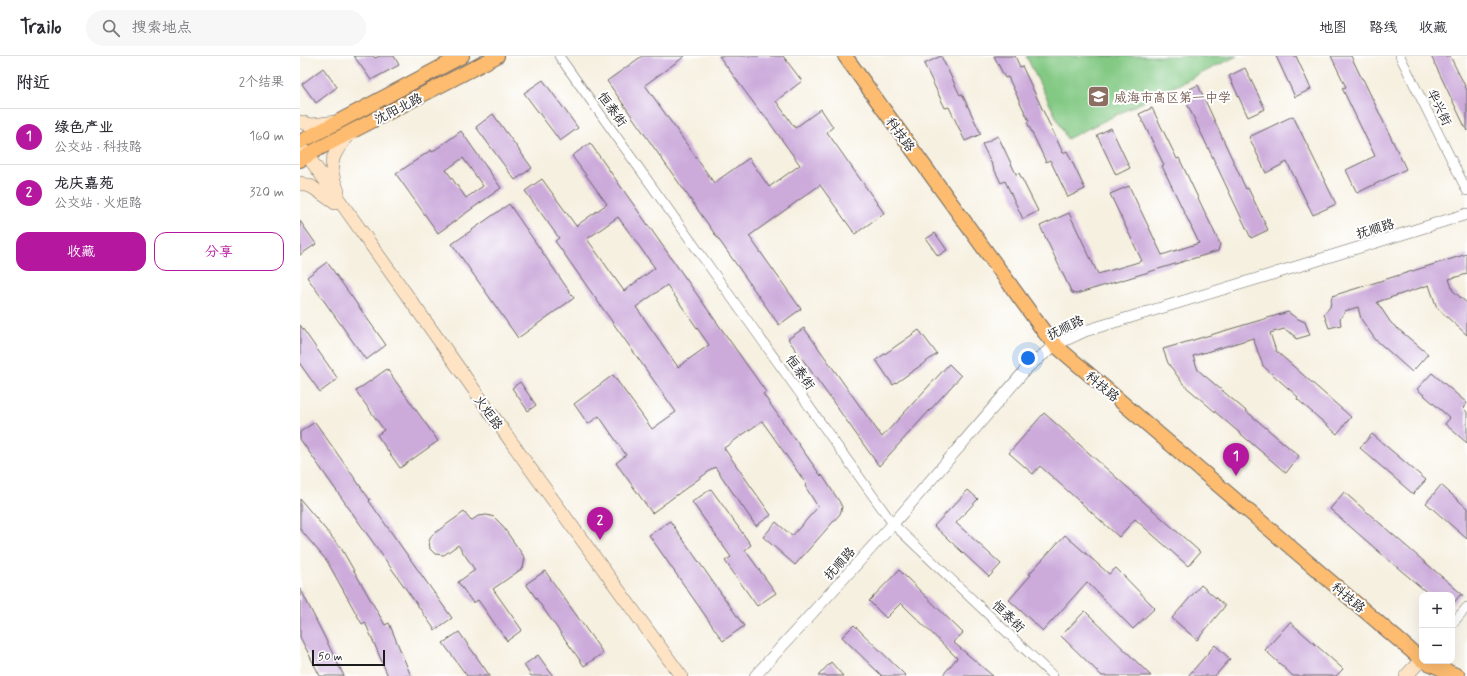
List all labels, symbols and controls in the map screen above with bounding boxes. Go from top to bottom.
search box [86,10,366,46]
text: Trailo [20,15,62,40]
icon: search [100,17,122,39]
text: 搜索地点 [132,18,192,38]
text: 地图 [1319,19,1347,37]
text: 路线 [1369,19,1397,37]
text: 收藏 [1419,19,1447,37]
text: 附近 [16,72,50,94]
text: 2个结果 [239,74,284,91]
school or university icon: 威海市高区第一中学 [1086,84,1112,110]
street label: 华兴街 [1422,86,1455,129]
street label: 恒泰街 [593,89,630,131]
street label: 沈阳北路 [372,90,426,129]
place label: 威海市高区第一中学 [1114,90,1231,107]
street label: 科技路 [881,114,918,156]
text: 绿色产业 [54,118,114,138]
text: 1 [26,128,32,145]
text: 160 m [249,128,284,145]
text: 公交站 · 科技路 [54,139,142,156]
text: 龙庆嘉苑 [54,174,114,194]
text: 2 [26,184,32,201]
text: 320 m [250,184,284,201]
text: 公交站 · 火炬路 [54,195,142,212]
street label: 抚顺路 [1354,216,1397,243]
button: 收藏 [16,232,146,271]
button: 分享 [154,232,284,271]
street label: 抚顺路 [1044,312,1087,345]
your location [1018,348,1038,368]
street label: 恒泰街 [781,352,818,394]
street label: 科技路 [1082,368,1122,406]
street label: 火炬路 [469,392,506,434]
pin: 1 [1223,443,1249,476]
pin: 2 [587,507,613,540]
street label: 抚顺路 [821,544,859,584]
street label: 科技路 [1328,579,1368,617]
map controls [1419,592,1455,664]
button: + [1419,592,1455,628]
street label: 恒泰街 [988,597,1028,637]
button: − [1419,628,1455,664]
scale bar [312,648,385,667]
text: 50 m [318,650,343,664]

